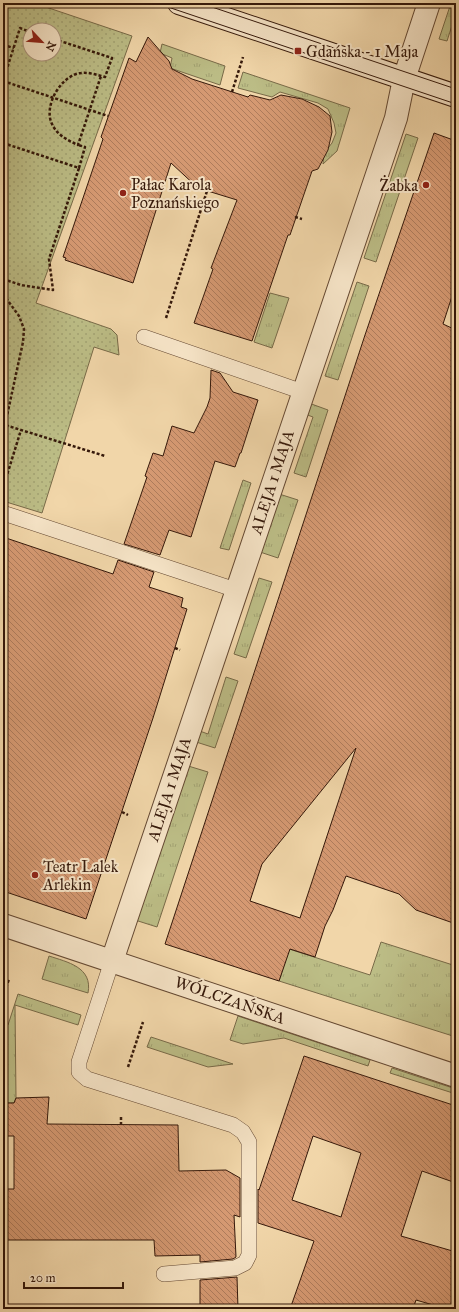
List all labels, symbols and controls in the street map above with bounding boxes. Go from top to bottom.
north arrow [22,22,62,62]
text: N [42,39,58,54]
place label: Gdańska - 1 Maja [306,42,418,61]
marker: Gdańska - 1 Maja [293,46,303,56]
place label: Pałac Karola Poznańskiego [131,175,219,213]
place label: Żabka [379,175,418,195]
marker: Żabka [421,180,431,190]
marker: Pałac Karola Poznańskiego [118,188,128,198]
street label: ALEJA 1 MAJA [246,427,299,538]
street label: ALEJA 1 MAJA [143,734,196,845]
place label: Teatr Lalek Arlekin [42,857,119,894]
marker: Teatr Lalek Arlekin [30,870,40,880]
street label: WÓLCZAŃSKA [172,970,289,1028]
scale bar [24,1264,123,1290]
text: 20 m [30,1271,56,1285]

